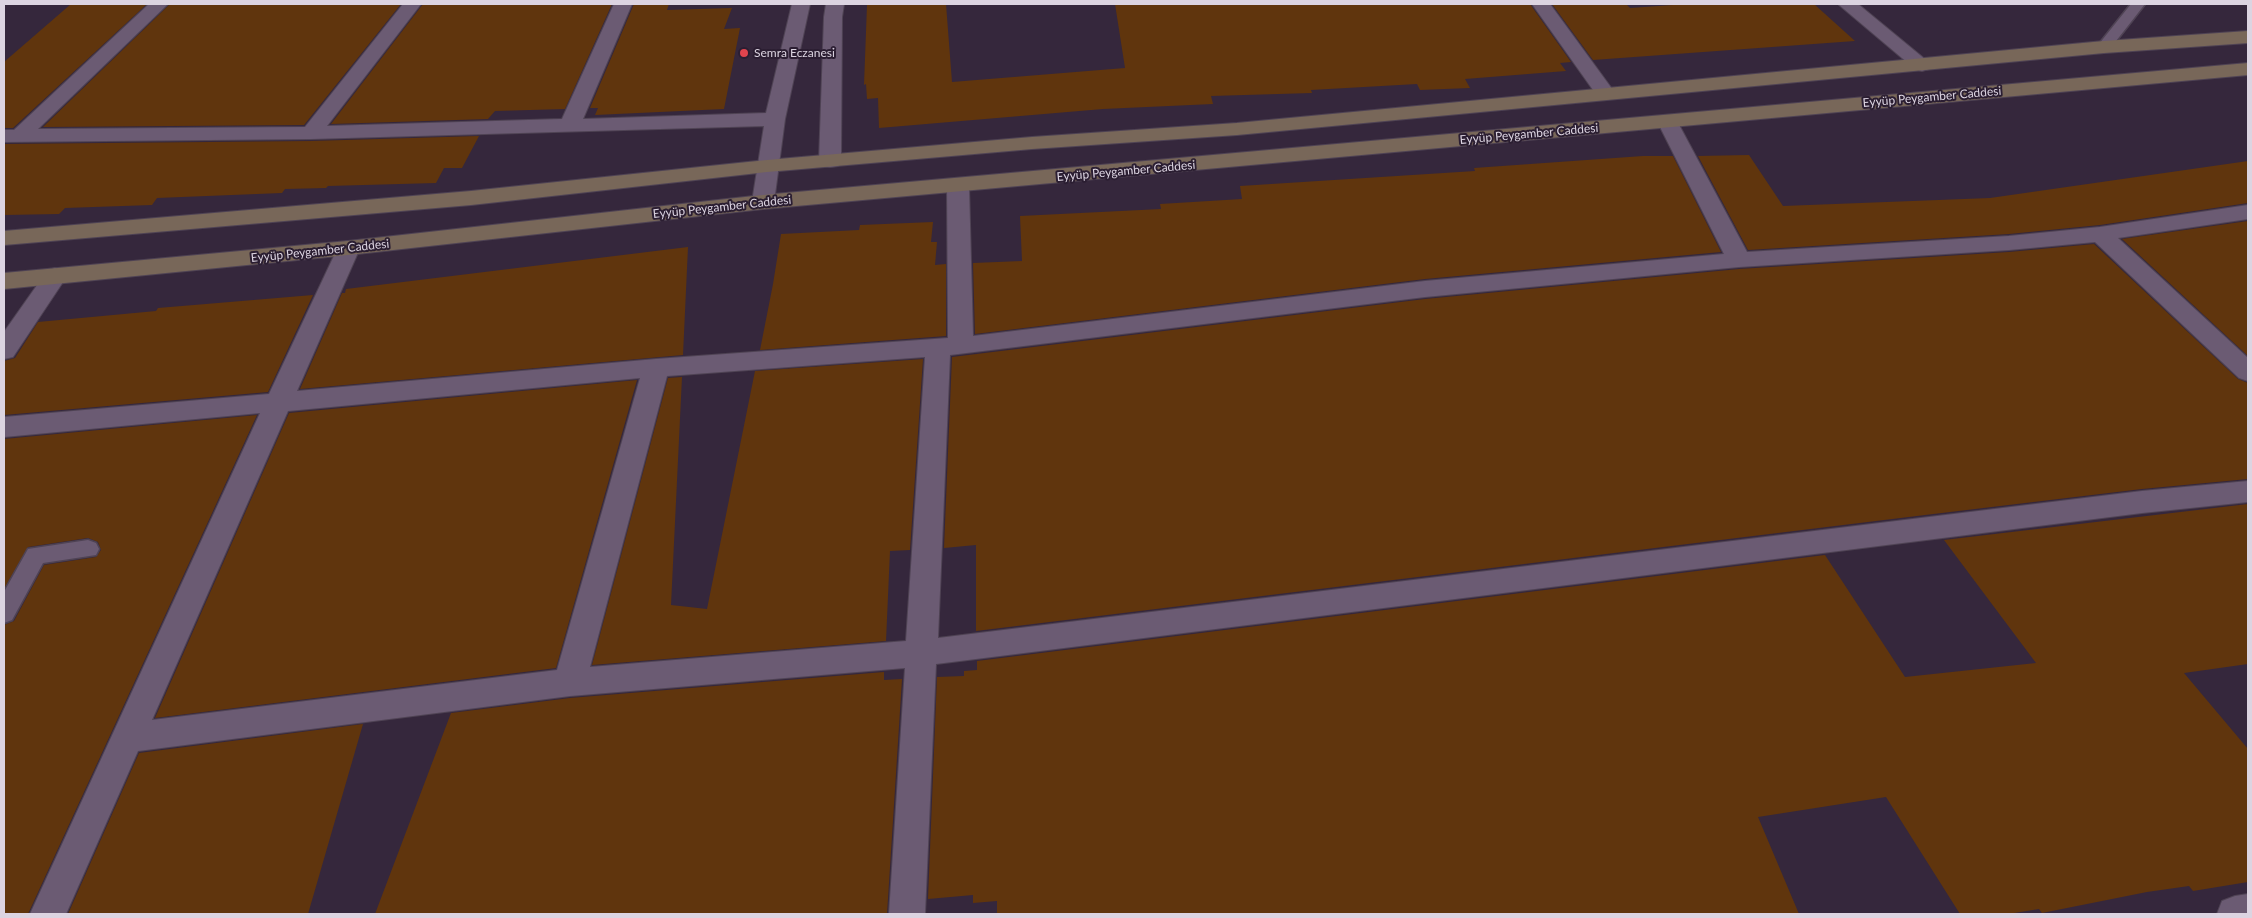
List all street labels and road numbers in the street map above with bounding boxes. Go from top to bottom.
street label: Eyyüp Peygamber Caddesi [1862,84,2002,110]
street label: Eyyüp Peygamber Caddesi [1459,121,1599,147]
street label: Eyyüp Peygamber Caddesi [1056,158,1196,184]
street label: Eyyüp Peygamber Caddesi [652,193,792,221]
street label: Eyyüp Peygamber Caddesi [250,237,390,265]

